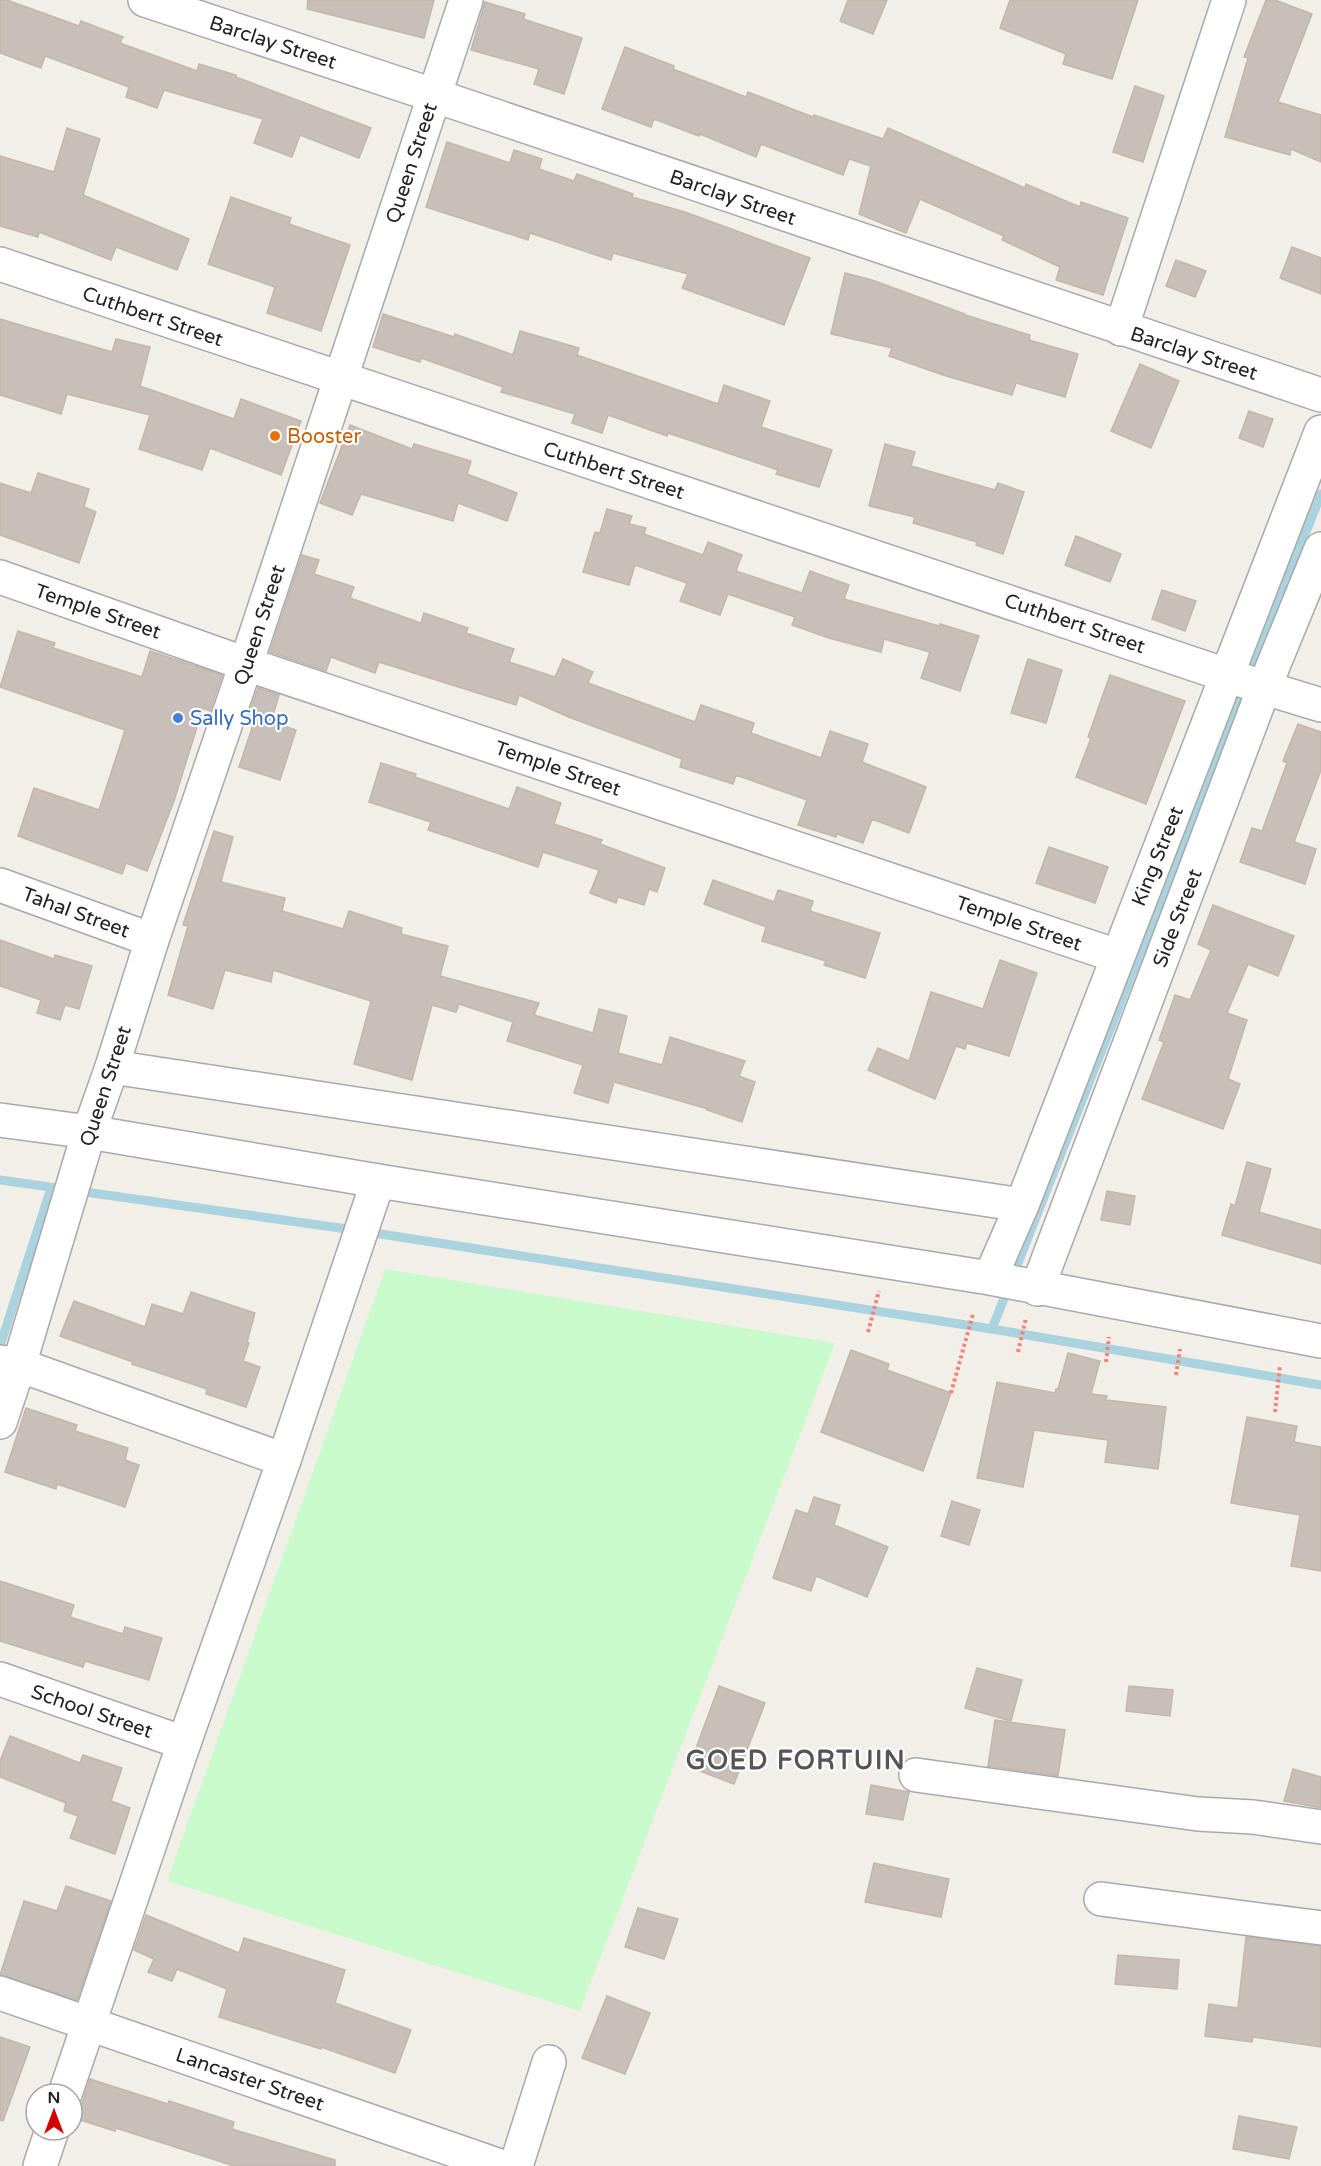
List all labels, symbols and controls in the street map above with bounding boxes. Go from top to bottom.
street label: Barclay Street [206,11,340,75]
street label: Queen Street [381,100,443,227]
street label: Barclay Street [666,165,799,231]
street label: Cuthbert Street [79,282,227,352]
street label: Barclay Street [1127,322,1261,386]
place label: Booster [287,425,361,449]
marker: Booster [268,429,282,443]
street label: Cuthbert Street [540,437,688,505]
street label: Queen Street [229,562,291,689]
street label: Temple Street [31,579,164,645]
street label: Cuthbert Street [1001,589,1149,659]
place label: Sally Shop [190,707,289,731]
marker: Sally Shop [171,711,185,725]
street label: Temple Street [491,736,624,802]
street label: King Street [1127,803,1189,910]
street label: Side Street [1148,865,1208,971]
street label: Tahal Street [19,882,133,944]
street label: Temple Street [952,891,1085,957]
street label: Queen Street [75,1023,137,1150]
street label: School Street [28,1680,156,1744]
district label: GOED FORTUIN [686,1745,906,1776]
street label: Lancaster Street [172,2043,327,2117]
north arrow [24,2082,84,2142]
text: N [48,2088,60,2108]

